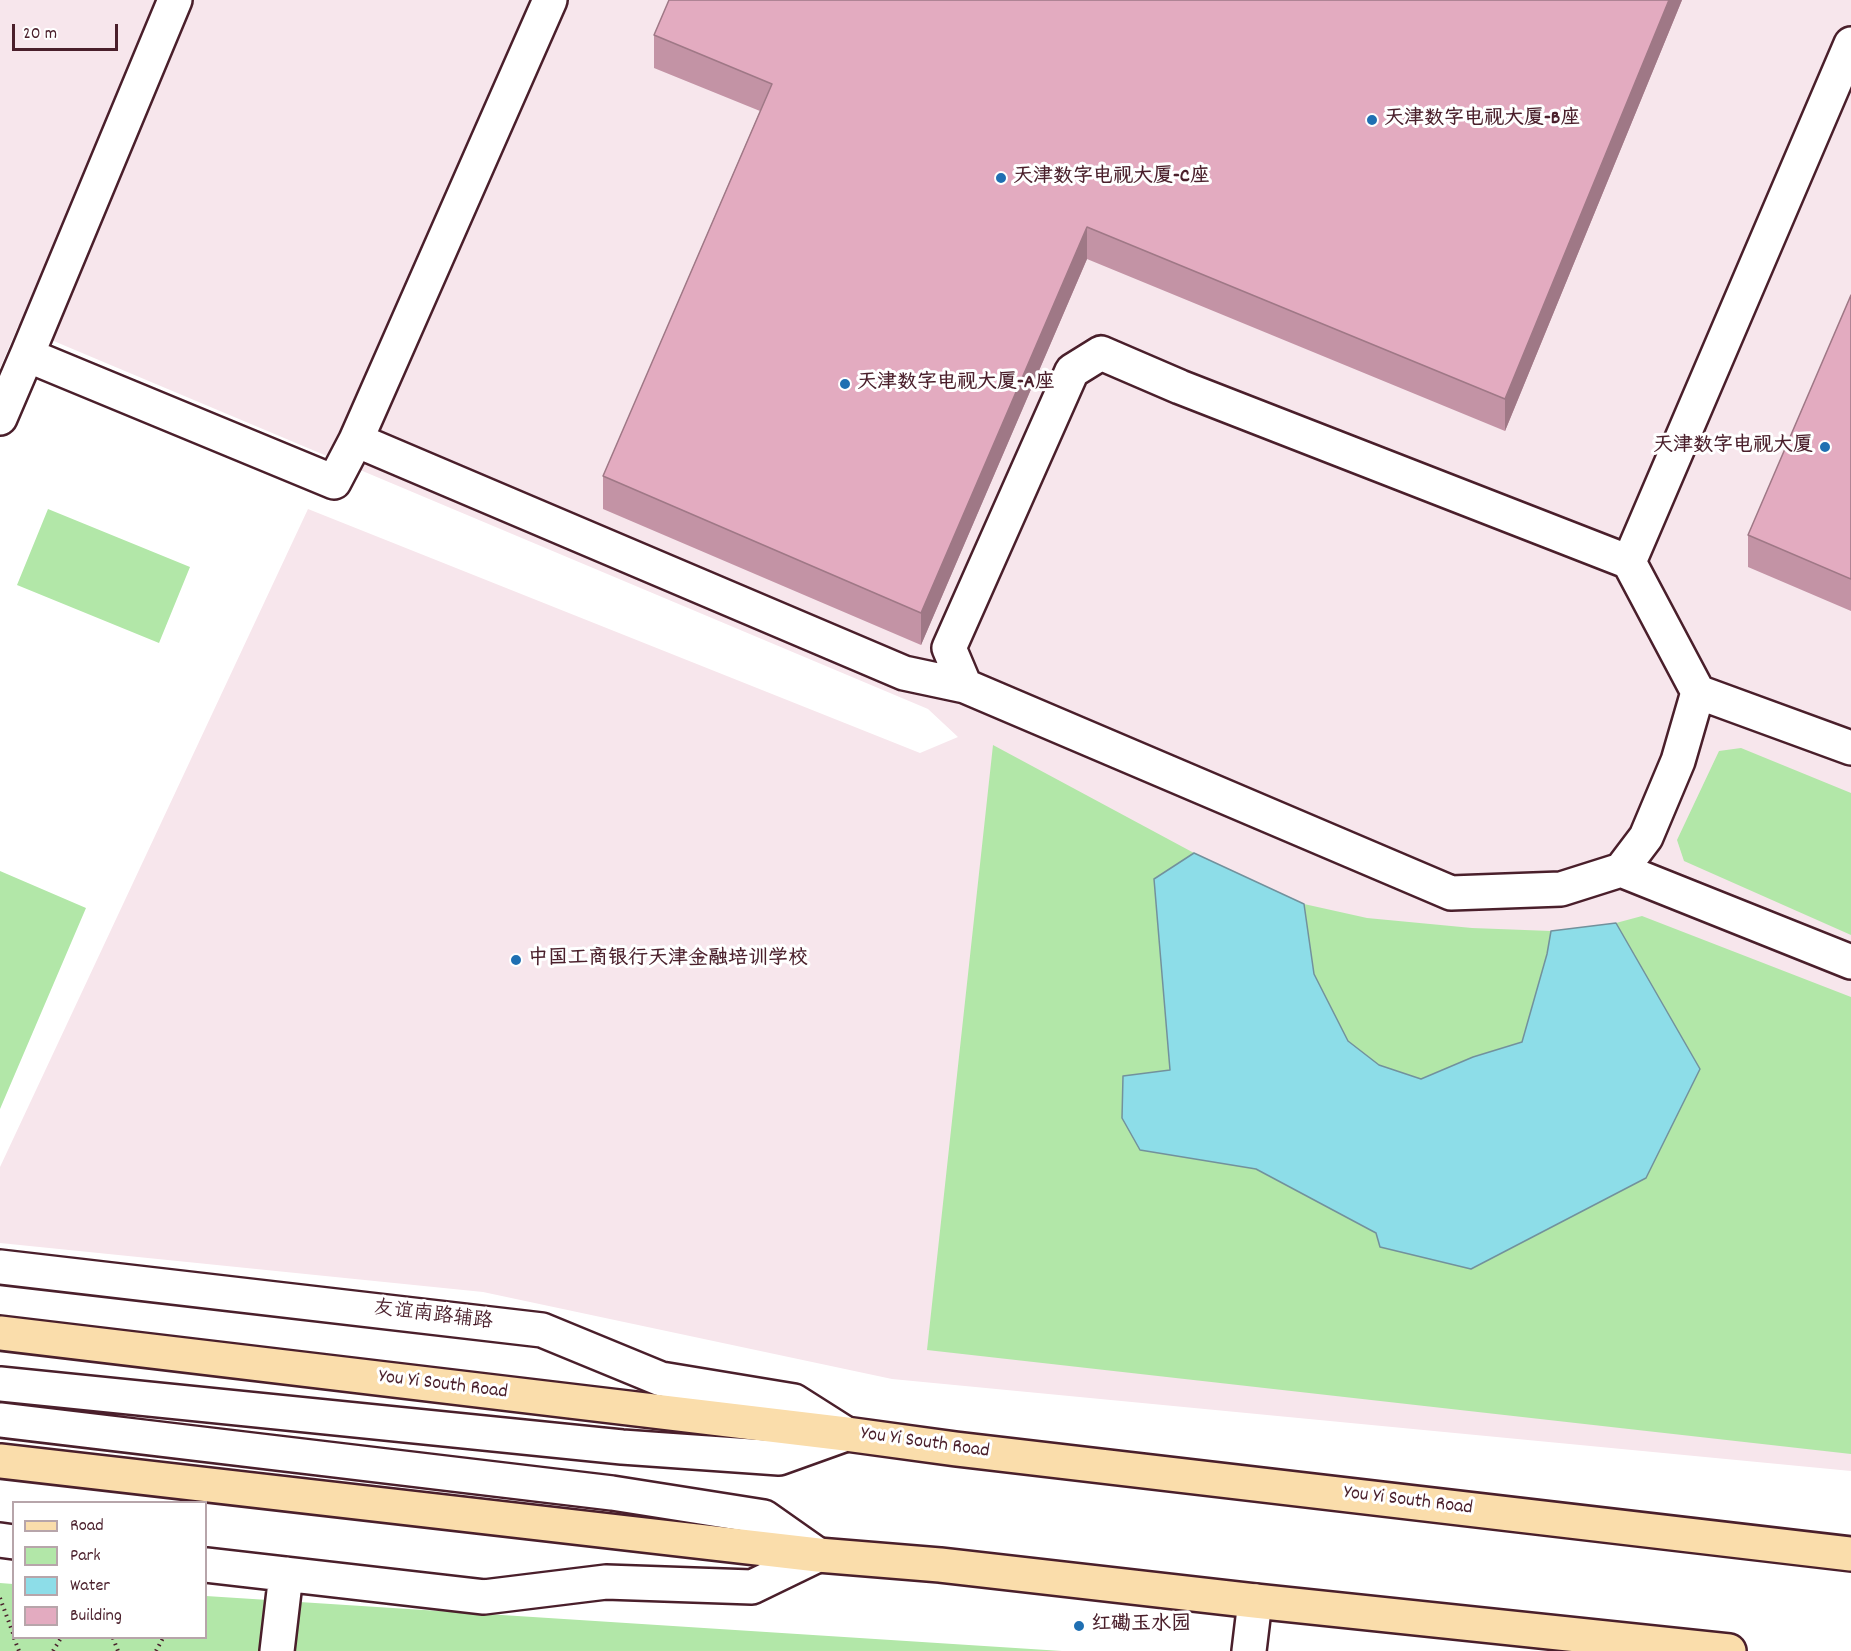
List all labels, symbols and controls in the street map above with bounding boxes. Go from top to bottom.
scale bar [15,12,122,50]
text: 20 m [23,22,57,47]
place label: 天津数字电视大厦-B座 [1384,108,1580,132]
marker: 天津数字电视大厦-B座 [1365,113,1379,127]
place label: 天津数字电视大厦-C座 [1013,166,1210,190]
marker: 天津数字电视大厦-C座 [994,171,1008,185]
place label: 天津数字电视大厦-A座 [857,372,1055,396]
marker: 天津数字电视大厦-A座 [838,377,852,391]
place label: 天津数字电视大厦 [1653,435,1813,459]
marker: 天津数字电视大厦 [1818,440,1832,454]
place label: 中国工商银行天津金融培训学校 [528,948,808,972]
marker: 中国工商银行天津金融培训学校 [509,953,523,967]
street label: 友谊南路辅路 [372,1298,494,1336]
street label: You Yi South Road [377,1366,509,1406]
street label: You Yi South Road [859,1423,991,1465]
street label: You Yi South Road [1342,1482,1474,1522]
legend [12,1501,207,1639]
text: Road [70,1514,104,1539]
text: Park [70,1544,101,1569]
text: Water [70,1574,110,1599]
text: Building [70,1604,122,1629]
place label: 红磡玉水园 [1091,1614,1191,1638]
marker: 红磡玉水园 [1072,1619,1086,1633]

